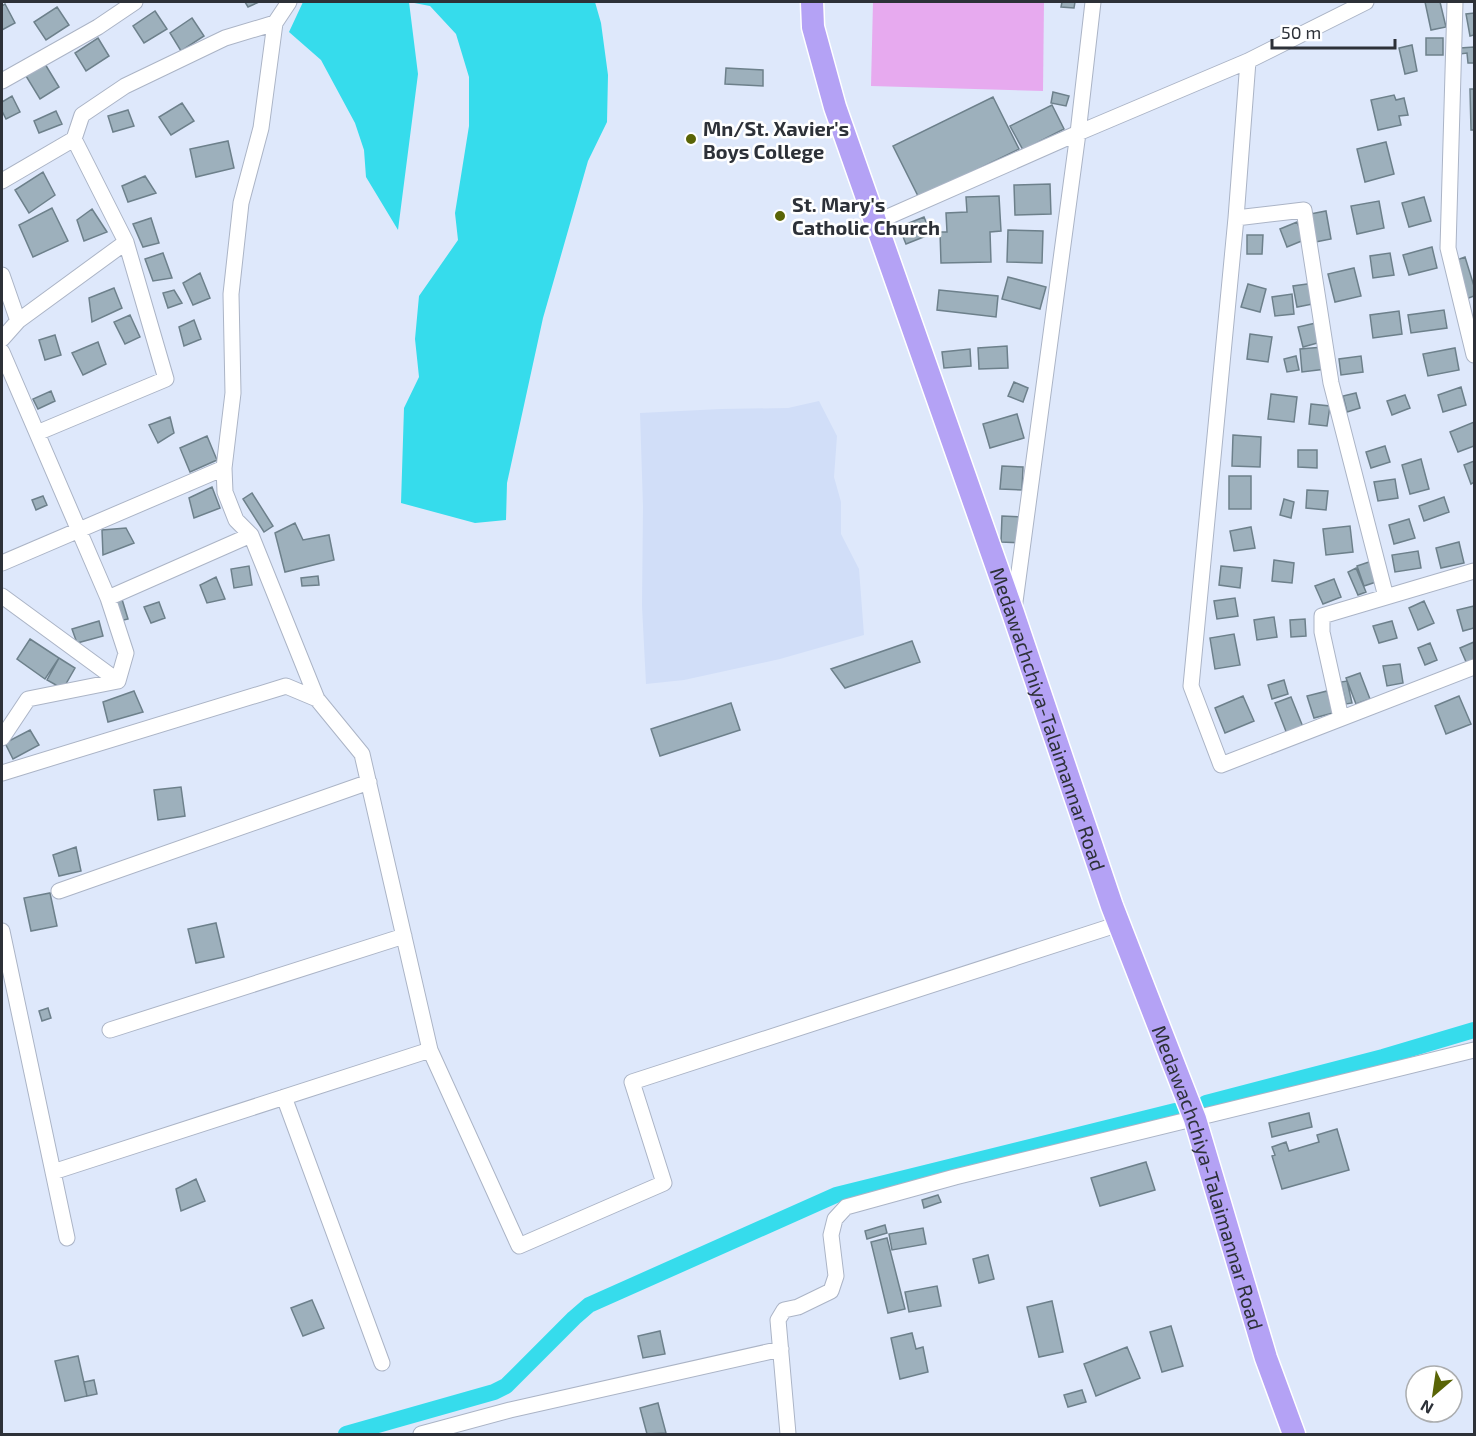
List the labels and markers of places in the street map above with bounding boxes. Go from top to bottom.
place label: Mn/St. Xavier's Boys College [703,116,849,164]
marker: Mn/St. Xavier's Boys College [684,132,698,146]
place label: St. Mary's Catholic Church [792,192,940,239]
marker: St. Mary's Catholic Church [773,209,787,223]

